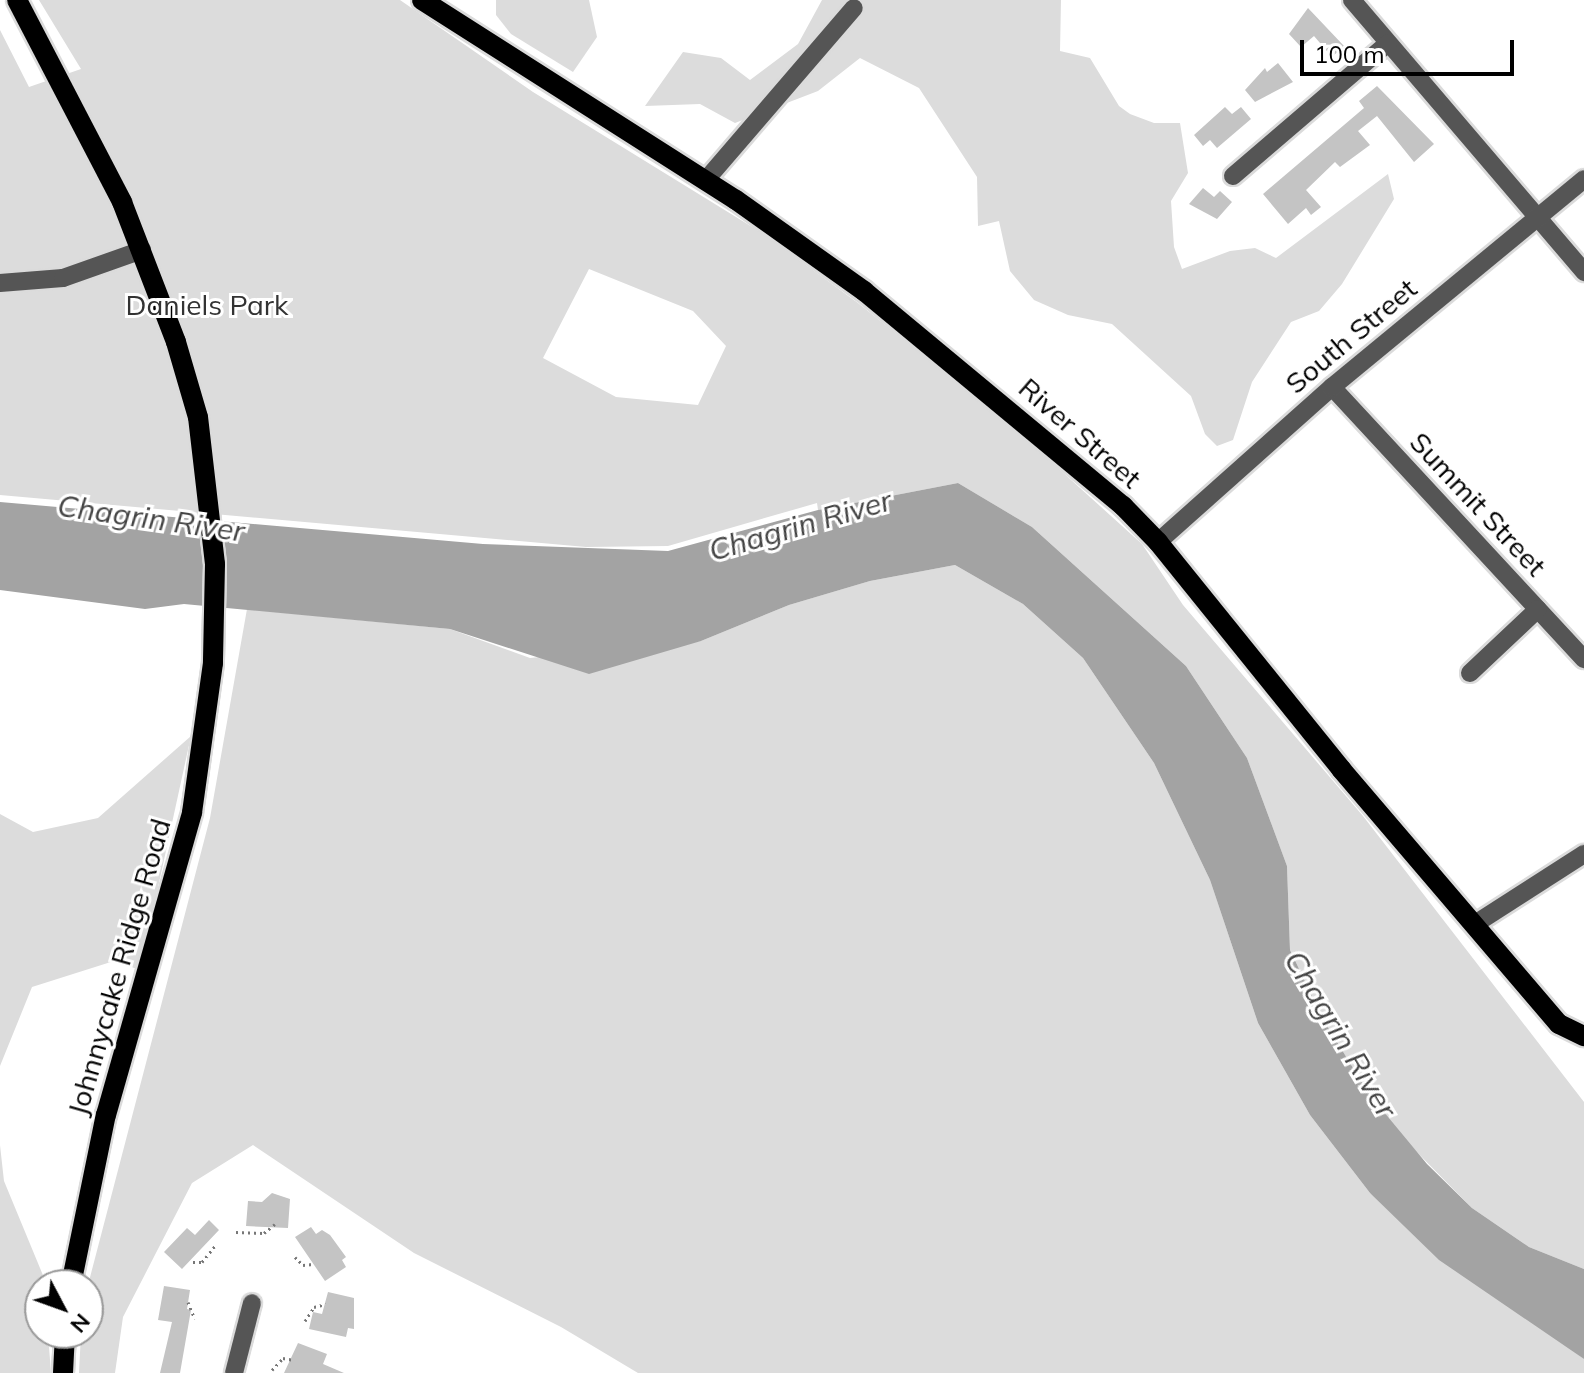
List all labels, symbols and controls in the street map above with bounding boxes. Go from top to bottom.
scale bar [1304,24,1518,74]
text: 100 m [1314,39,1385,69]
street label: South Street [1279,272,1423,400]
park label: Daniels Park [126,288,288,322]
street label: River Street [1012,371,1148,495]
street label: Summit Street [1403,425,1553,583]
water label: Chagrin River [704,482,896,568]
water label: Chagrin River [55,487,247,549]
street label: Johnnycake Ridge Road [61,815,177,1119]
water label: Chagrin River [1277,944,1405,1124]
north arrow [24,1269,104,1349]
text: N [65,1308,97,1339]

